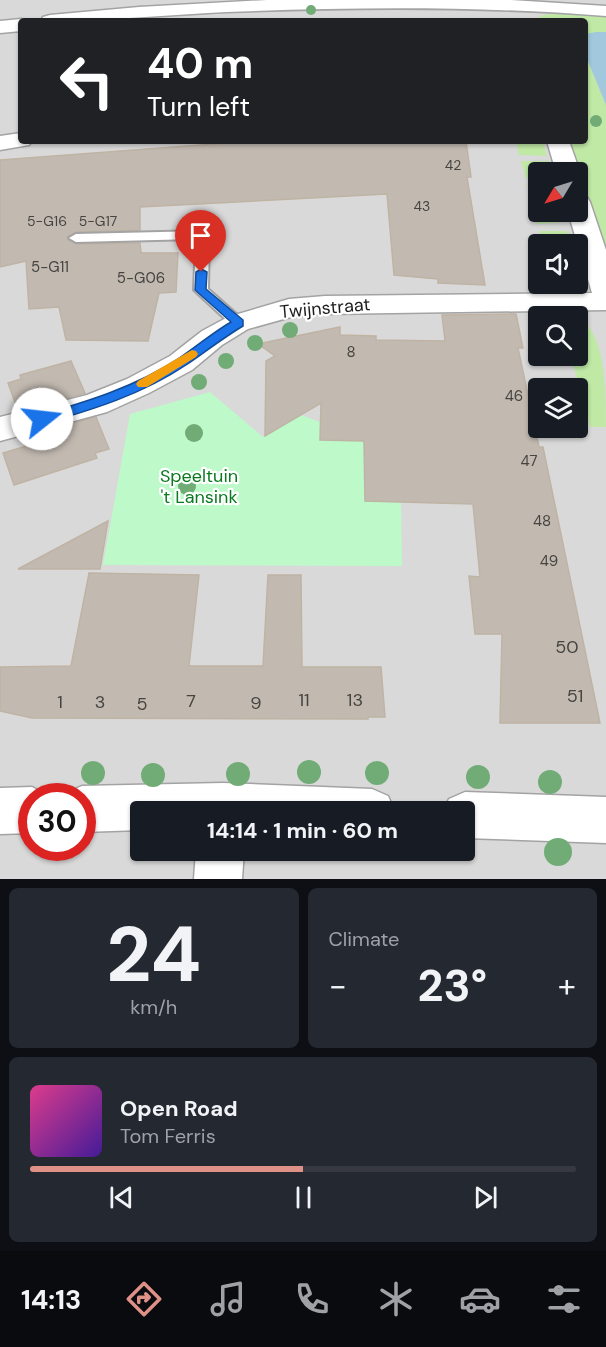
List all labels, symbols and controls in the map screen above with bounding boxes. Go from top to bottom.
text: 40 m [147,36,253,91]
icon: left [48,42,126,120]
text: Turn left [147,89,250,124]
house number: 42 [445,156,461,174]
north arrow [528,162,588,222]
map controls [528,162,588,438]
house number: 43 [414,197,430,215]
pin [175,210,226,272]
house number: 5-G16 [27,212,67,230]
house number: 5-G17 [79,212,117,230]
icon: arrive [184,219,217,252]
button: sound [528,234,588,294]
house number: 5-G11 [31,257,69,277]
house number: 5-G06 [117,268,165,288]
street label: Twijnstraat [279,292,371,324]
button: search [528,306,588,366]
house number: 8 [346,342,356,362]
button: layers [528,378,588,438]
house number: 46 [505,386,523,406]
position arrow [10,387,74,451]
house number: 47 [520,451,538,471]
park label: Speeltuin 't Lansink [160,464,238,509]
house number: 48 [533,511,551,531]
house number: 49 [540,551,558,571]
house number: 50 [555,635,579,659]
house number: 51 [567,684,583,708]
house number: 11 [298,688,310,712]
house number: 13 [347,688,363,712]
house number: 7 [186,689,196,713]
house number: 1 [57,690,63,714]
house number: 3 [95,690,105,714]
house number: 9 [250,691,262,715]
house number: 5 [137,692,147,716]
speed limit sign: 30 [18,783,96,861]
text: 14:14 · 1 min · 60 m [207,816,398,845]
text: 24 [106,904,201,1005]
text: Climate [329,926,399,952]
text: 23° [418,956,487,1015]
text: − [329,964,347,1007]
text: + [558,964,576,1007]
text: km/h [130,994,177,1020]
text: Open Road [120,1094,238,1123]
text: Tom Ferris [120,1123,216,1149]
icon: previous [105,1181,138,1214]
icon: pause [287,1181,320,1214]
icon: next [469,1181,502,1214]
icon: directions [123,1278,165,1320]
icon: music [207,1278,249,1320]
icon: phone [291,1278,333,1320]
icon: climate [375,1278,417,1320]
icon: car [459,1278,501,1320]
icon: filters [543,1278,585,1320]
text: 14:13 [21,1282,81,1317]

